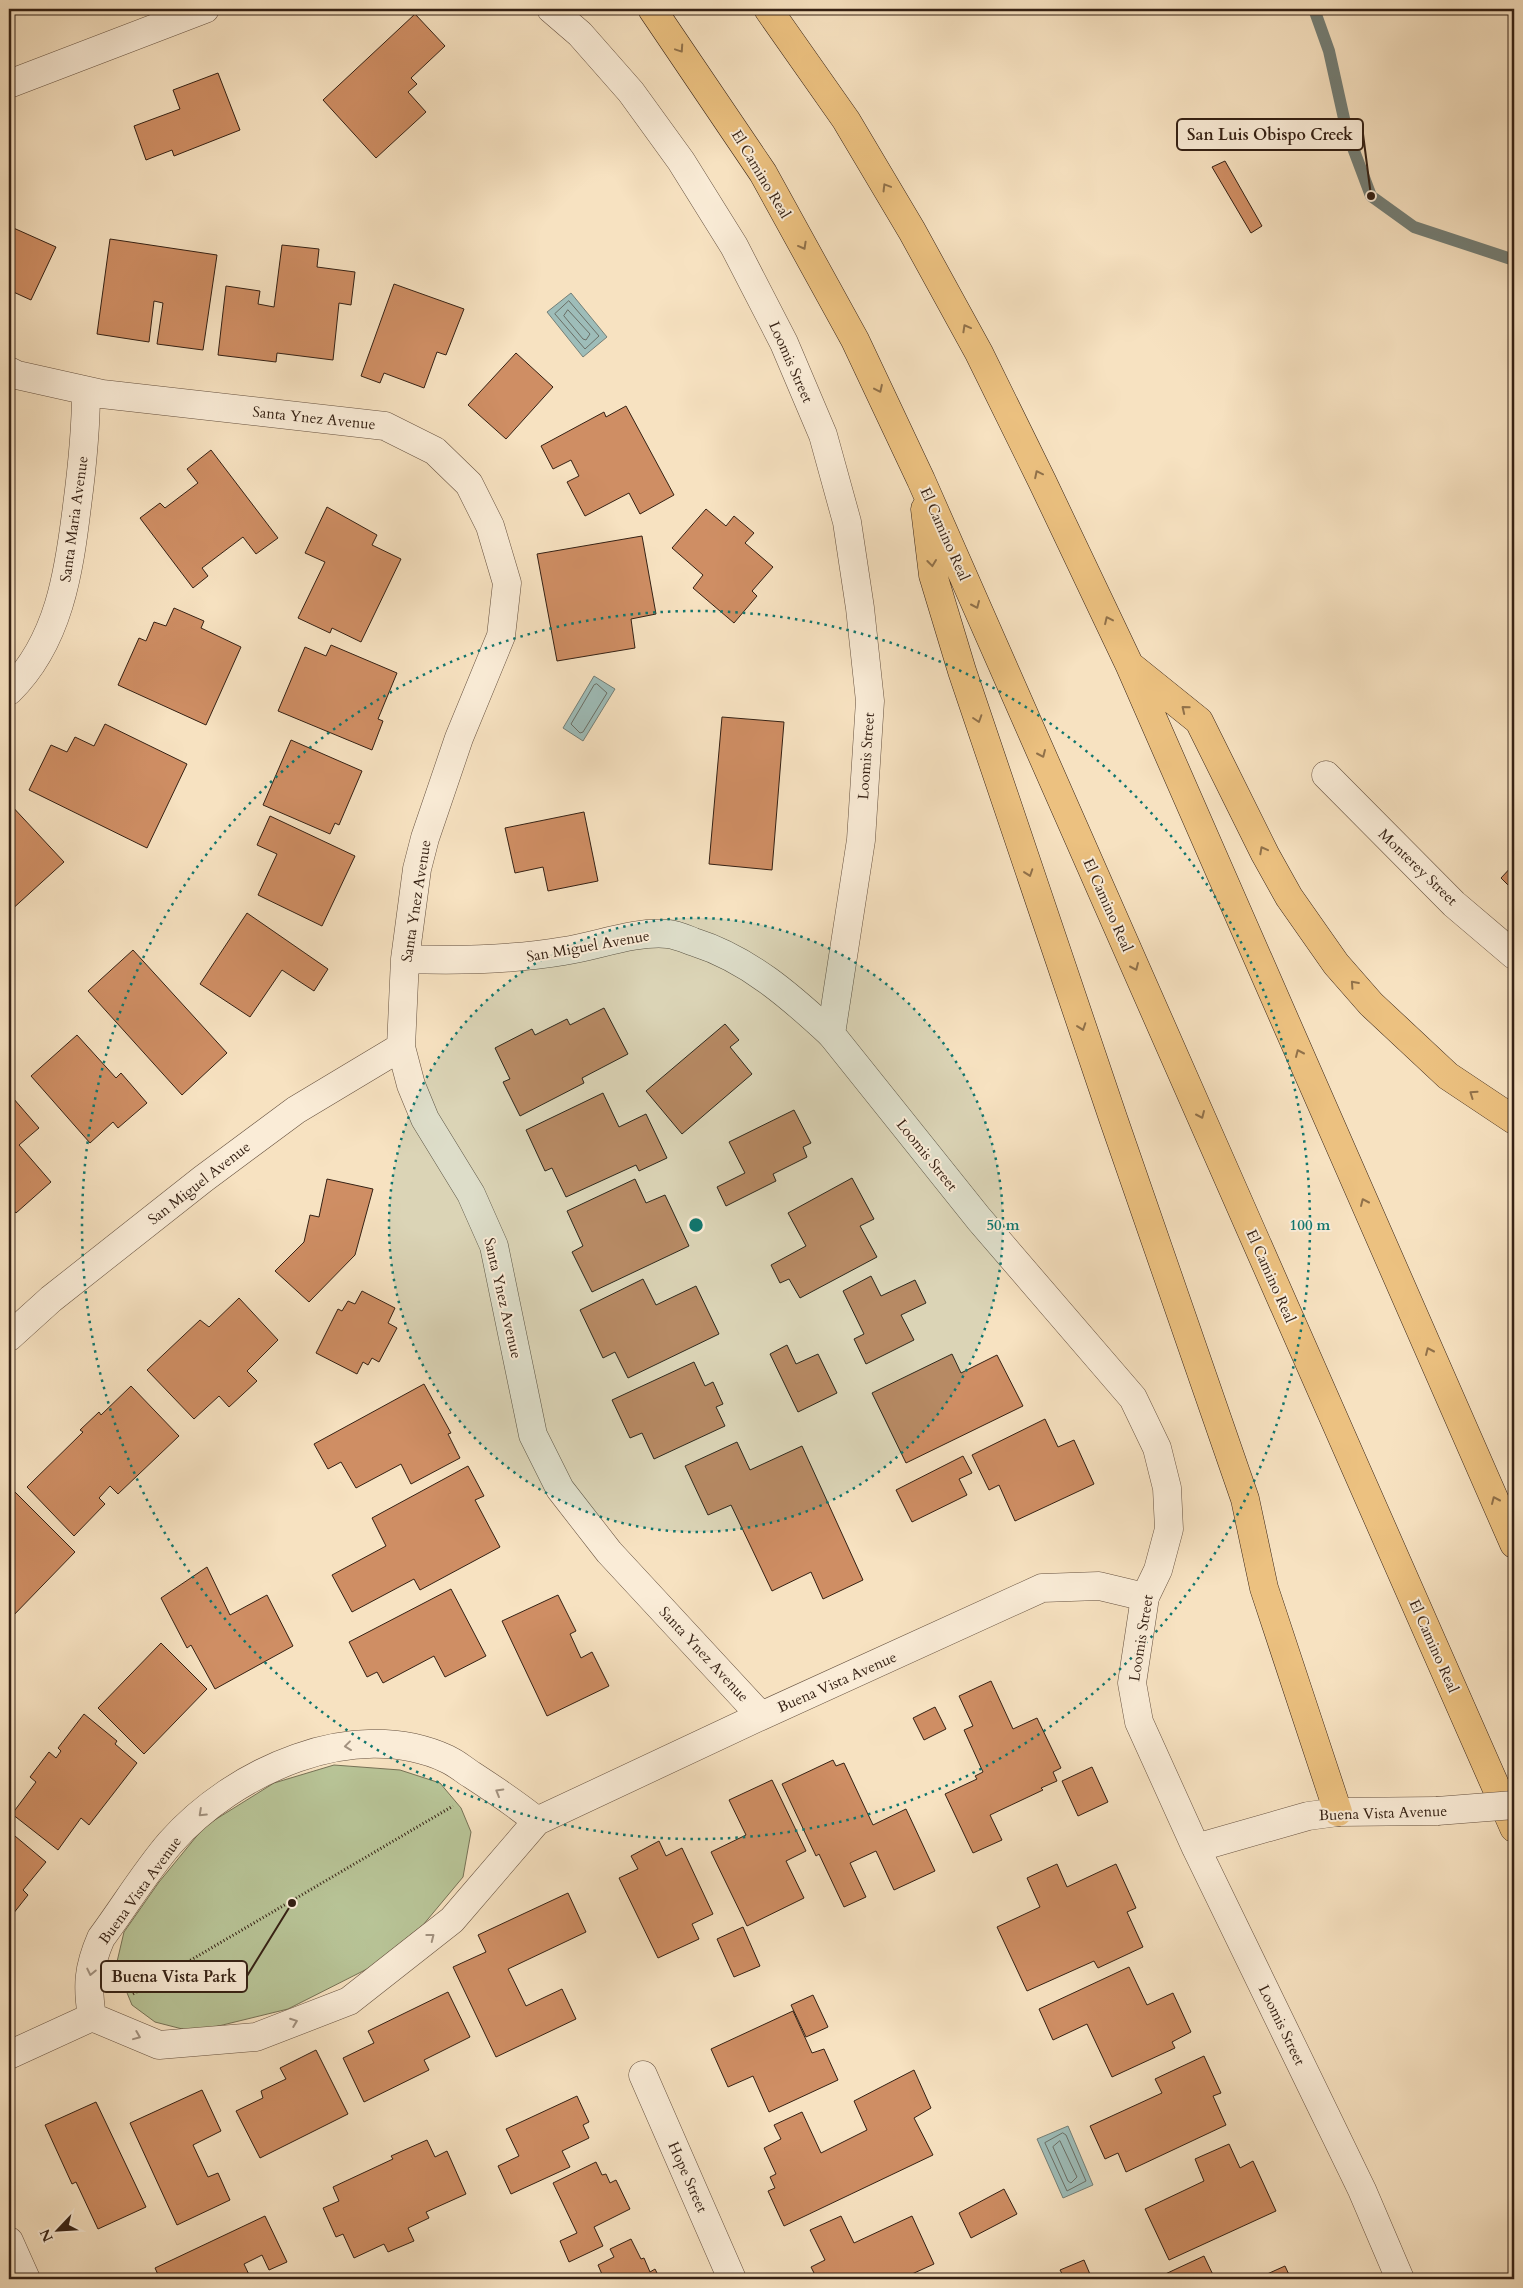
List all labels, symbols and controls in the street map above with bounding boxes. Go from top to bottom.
one-way arrow [673,44,683,53]
callout: San Luis Obispo Creek [1177,119,1363,150]
text: San Luis Obispo Creek [1187,124,1353,146]
street label: El Camino Real [727,126,795,222]
one-way arrow [882,183,892,192]
one-way arrow [797,240,807,249]
street label: Loomis Street [764,318,818,406]
one-way arrow [962,325,972,334]
one-way arrow [872,384,882,393]
street label: Santa Ynez Avenue [251,402,377,434]
street label: Santa Maria Avenue [55,454,93,583]
one-way arrow [1034,470,1044,479]
street label: El Camino Real [916,484,975,584]
one-way arrow [926,560,937,568]
one-way arrow [970,600,981,609]
one-way arrow [1104,616,1114,625]
one-way arrow [1182,707,1191,715]
street label: Loomis Street [853,711,879,800]
one-way arrow [972,714,982,723]
one-way arrow [1035,749,1046,758]
street label: Monterey Street [1374,824,1462,910]
street label: Santa Ynez Avenue [396,838,436,964]
one-way arrow [1259,846,1269,855]
street label: El Camino Real [1079,855,1138,955]
one-way arrow [1024,868,1034,877]
street label: San Miguel Avenue [525,925,651,967]
one-way arrow [1129,962,1140,971]
one-way arrow [1350,981,1359,990]
one-way arrow [1076,1022,1086,1031]
one-way arrow [1294,1049,1305,1058]
one-way arrow [1469,1091,1479,1100]
one-way arrow [1194,1110,1205,1119]
street label: Loomis Street [892,1115,962,1195]
street label: San Miguel Avenue [144,1137,254,1229]
one-way arrow [1360,1198,1371,1207]
text: 50 m [986,1215,1020,1235]
text: 100 m [1290,1215,1331,1235]
centre of rings [687,1216,705,1234]
street label: El Camino Real [1242,1226,1301,1326]
street label: Santa Ynez Avenue [479,1235,527,1361]
one-way arrow [1425,1347,1436,1356]
one-way arrow [1490,1496,1501,1505]
street label: Loomis Street [1124,1593,1158,1683]
street label: El Camino Real [1405,1596,1464,1696]
street label: Santa Ynez Avenue [655,1602,754,1706]
street label: Buena Vista Avenue [774,1647,900,1717]
one-way arrow [343,1740,351,1751]
one-way arrow [495,1788,504,1798]
street label: Buena Vista Avenue [1318,1801,1448,1825]
one-way arrow [199,1807,208,1816]
street label: Buena Vista Avenue [94,1832,186,1948]
one-way arrow [425,1934,434,1942]
callout: Buena Vista Park [101,1961,247,1992]
text: Buena Vista Park [111,1966,237,1988]
one-way arrow [86,1968,96,1977]
street label: Loomis Street [1254,1981,1310,2069]
one-way arrow [290,2018,298,2028]
one-way arrow [132,2030,141,2040]
street label: Hope Street [663,2138,713,2216]
north arrow [32,2206,82,2256]
text: N [35,2226,58,2245]

